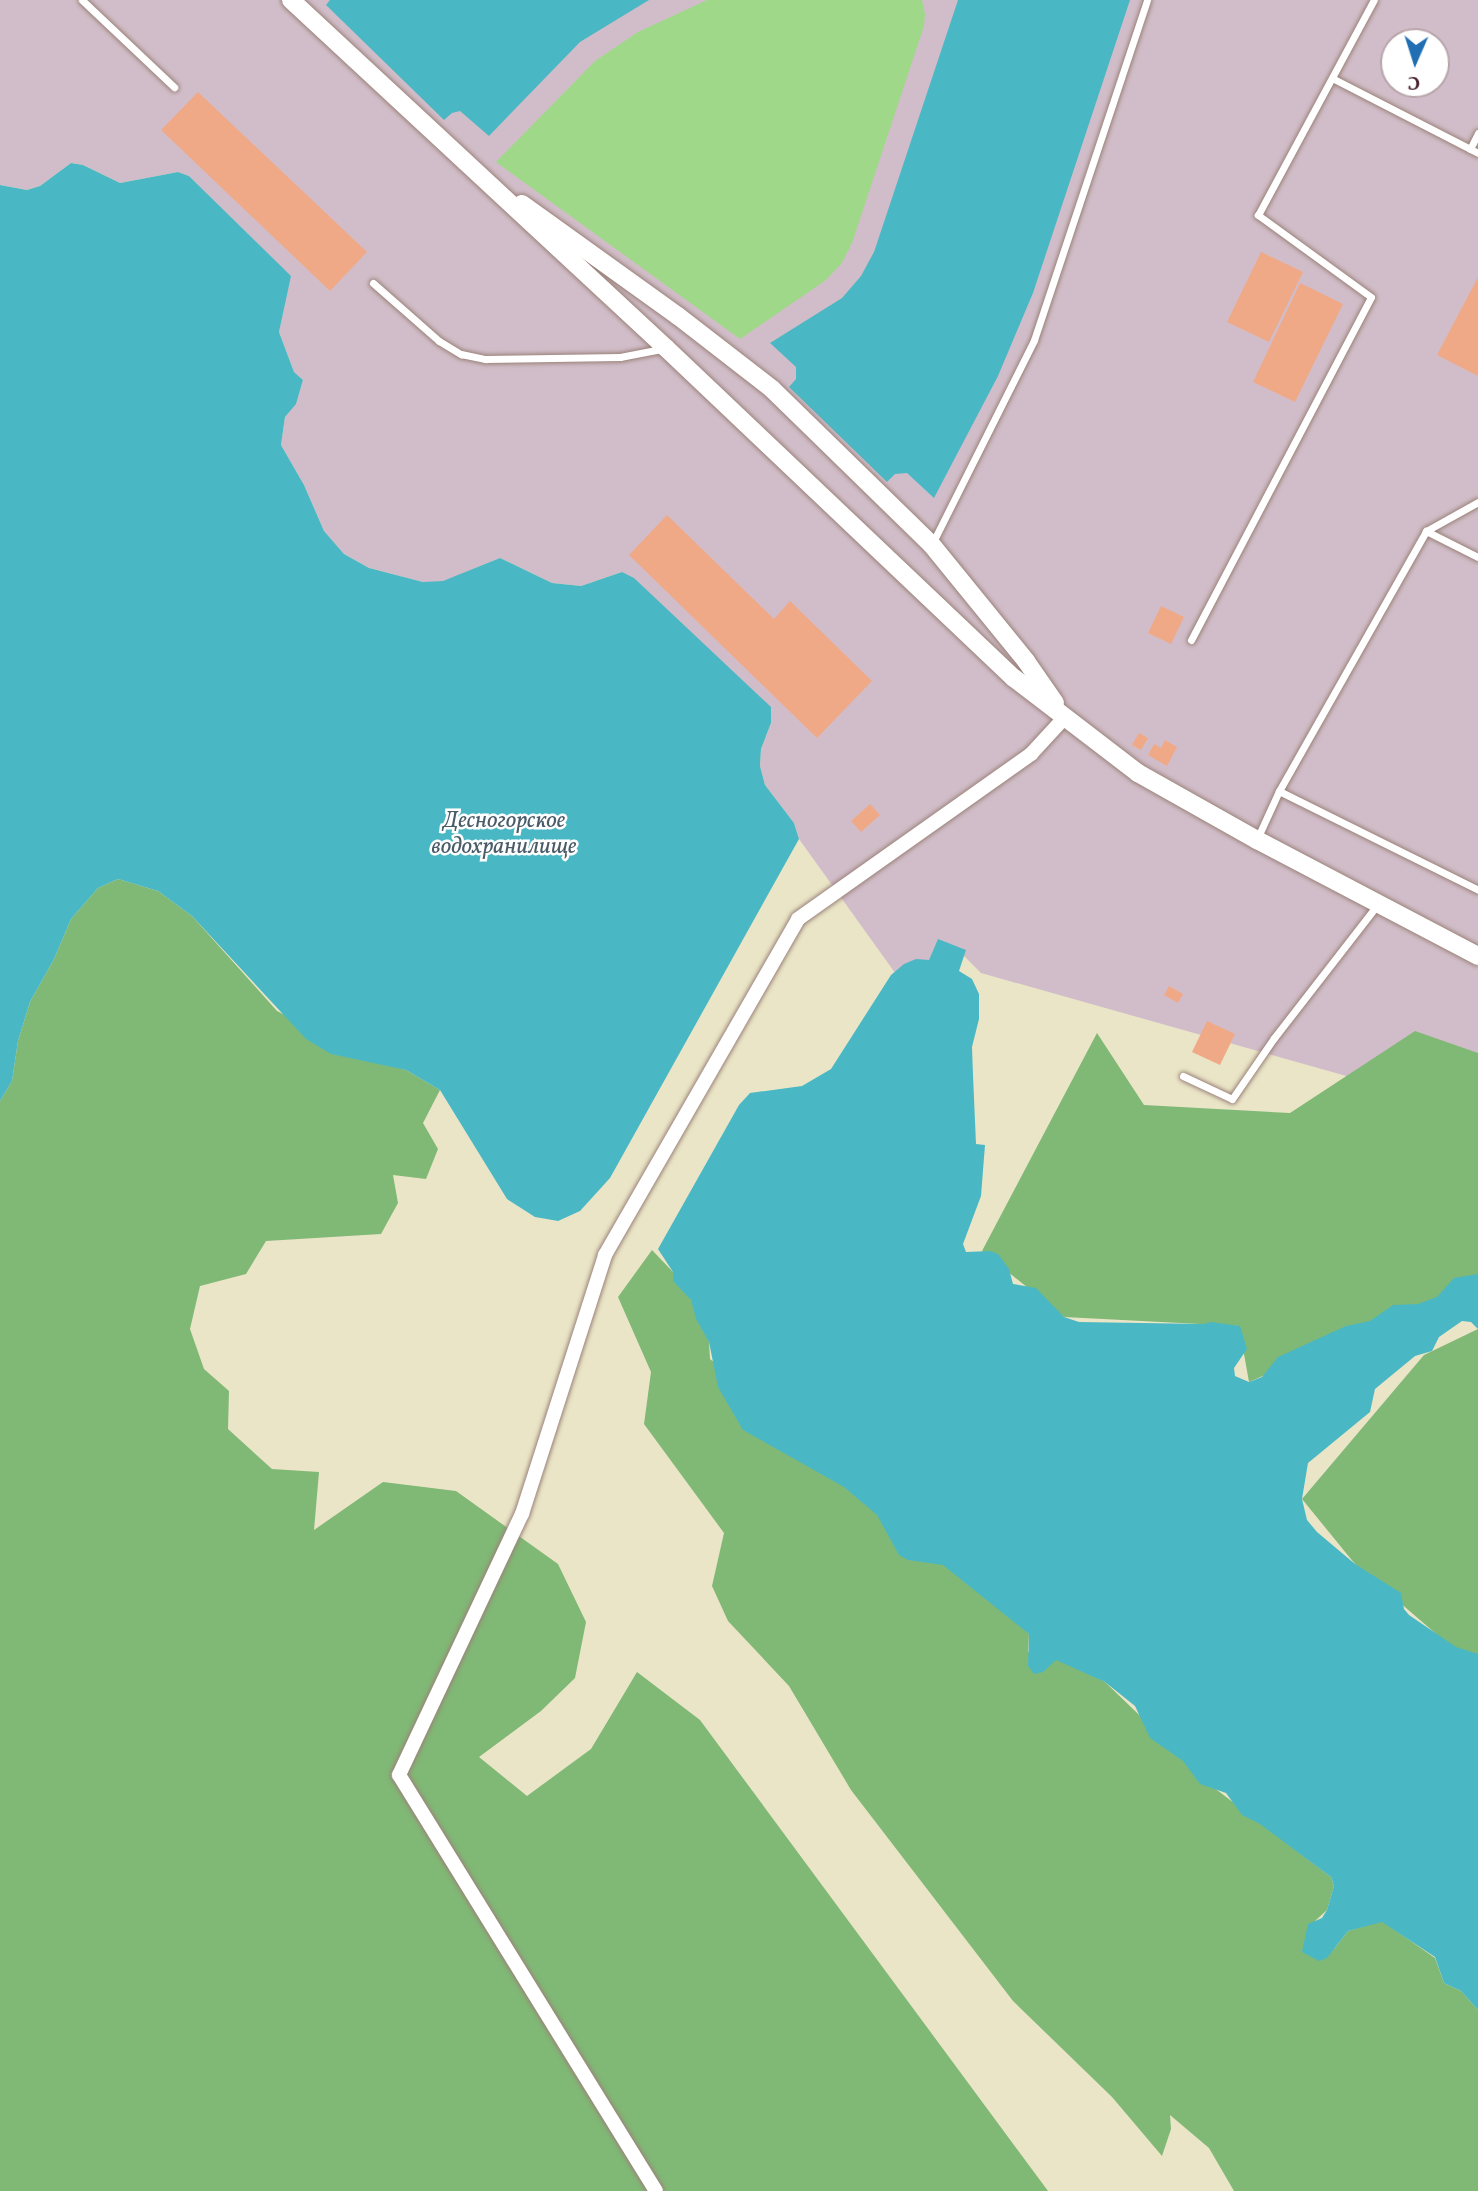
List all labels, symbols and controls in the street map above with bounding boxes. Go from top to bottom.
north arrow [1380,28,1450,98]
text: С [1407,69,1421,95]
water label: Десногорское водохранилище [432,807,576,861]

